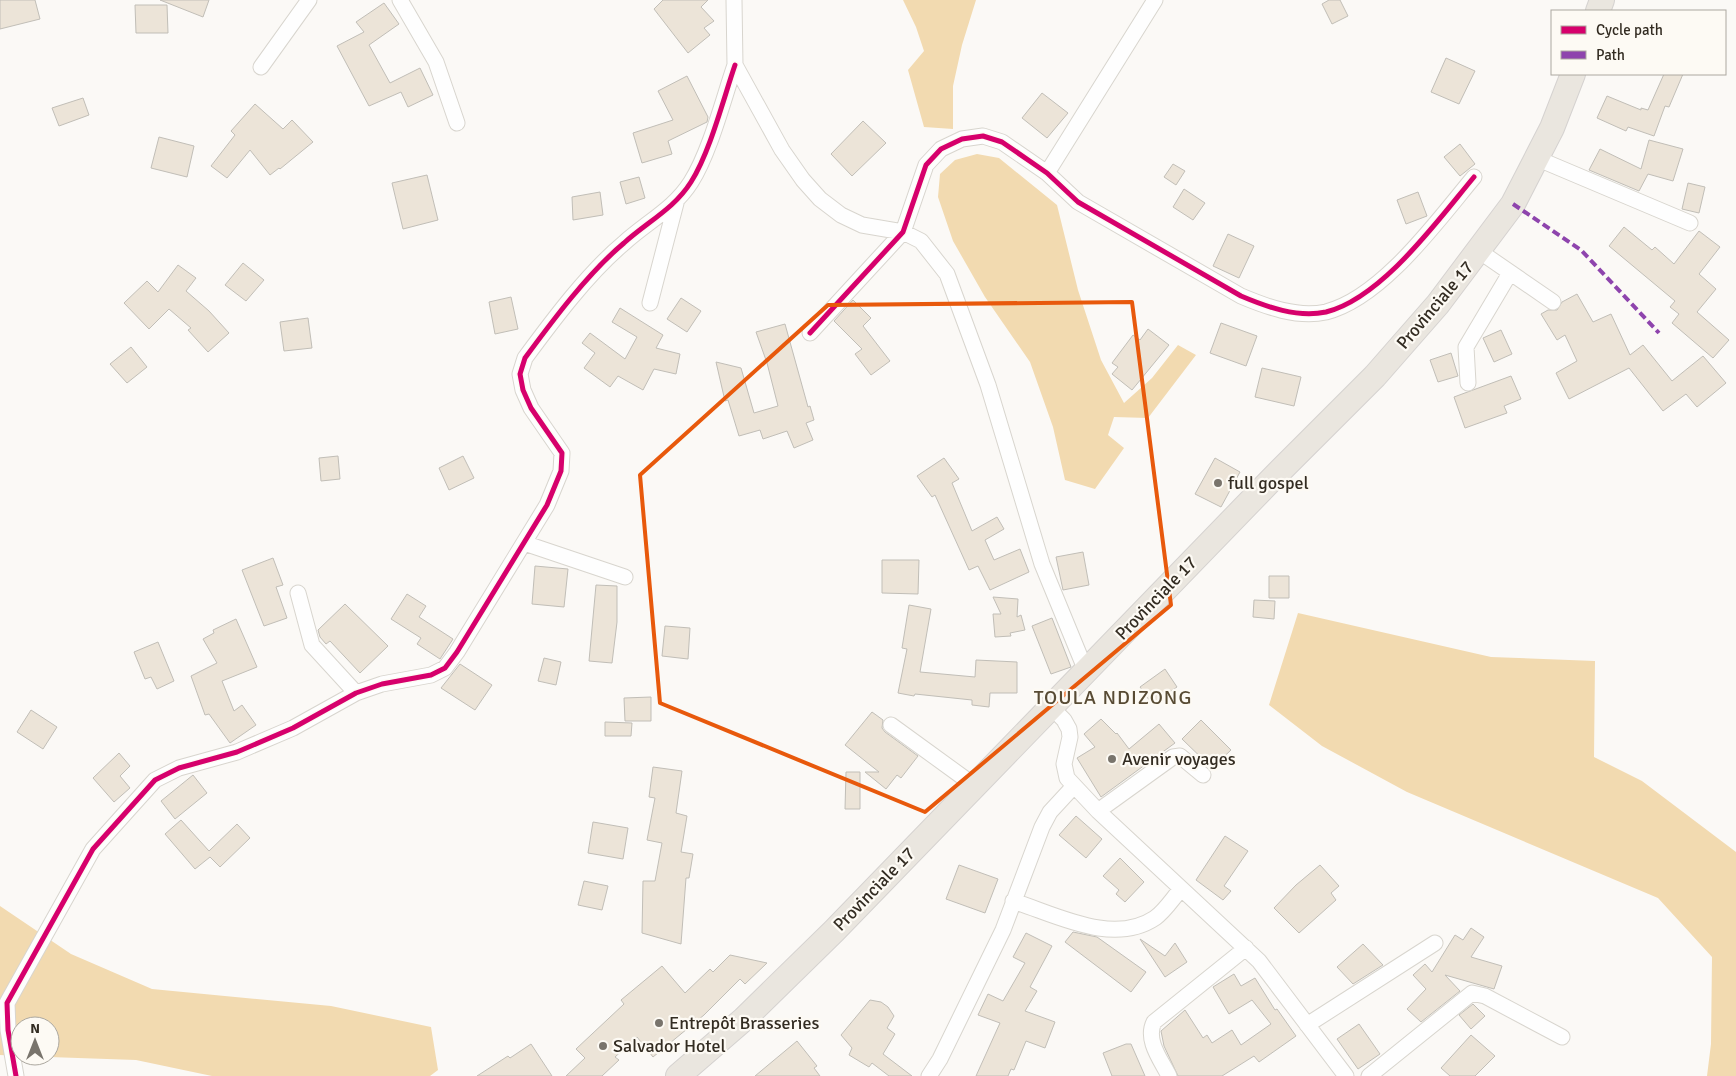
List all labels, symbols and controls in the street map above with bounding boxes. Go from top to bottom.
legend [1551,10,1726,75]
text: Cycle path [1596,21,1663,39]
text: Path [1596,46,1625,64]
street label: Provinciale 17 [1392,256,1478,354]
place label: full gospel [1228,472,1309,494]
marker: full gospel [1212,477,1224,489]
street label: Provinciale 17 [1110,551,1202,645]
district label: TOULA NDIZONG [1034,685,1192,710]
place label: Avenir voyages [1122,748,1236,770]
marker: Avenir voyages [1106,753,1118,765]
street label: Provinciale 17 [828,842,920,936]
place label: Entrepôt Brasseries [669,1012,819,1034]
north arrow [10,1016,60,1066]
marker: Entrepôt Brasseries [653,1017,665,1029]
text: N [30,1020,40,1037]
place label: Salvador Hotel [613,1035,726,1057]
marker: Salvador Hotel [597,1040,609,1052]

